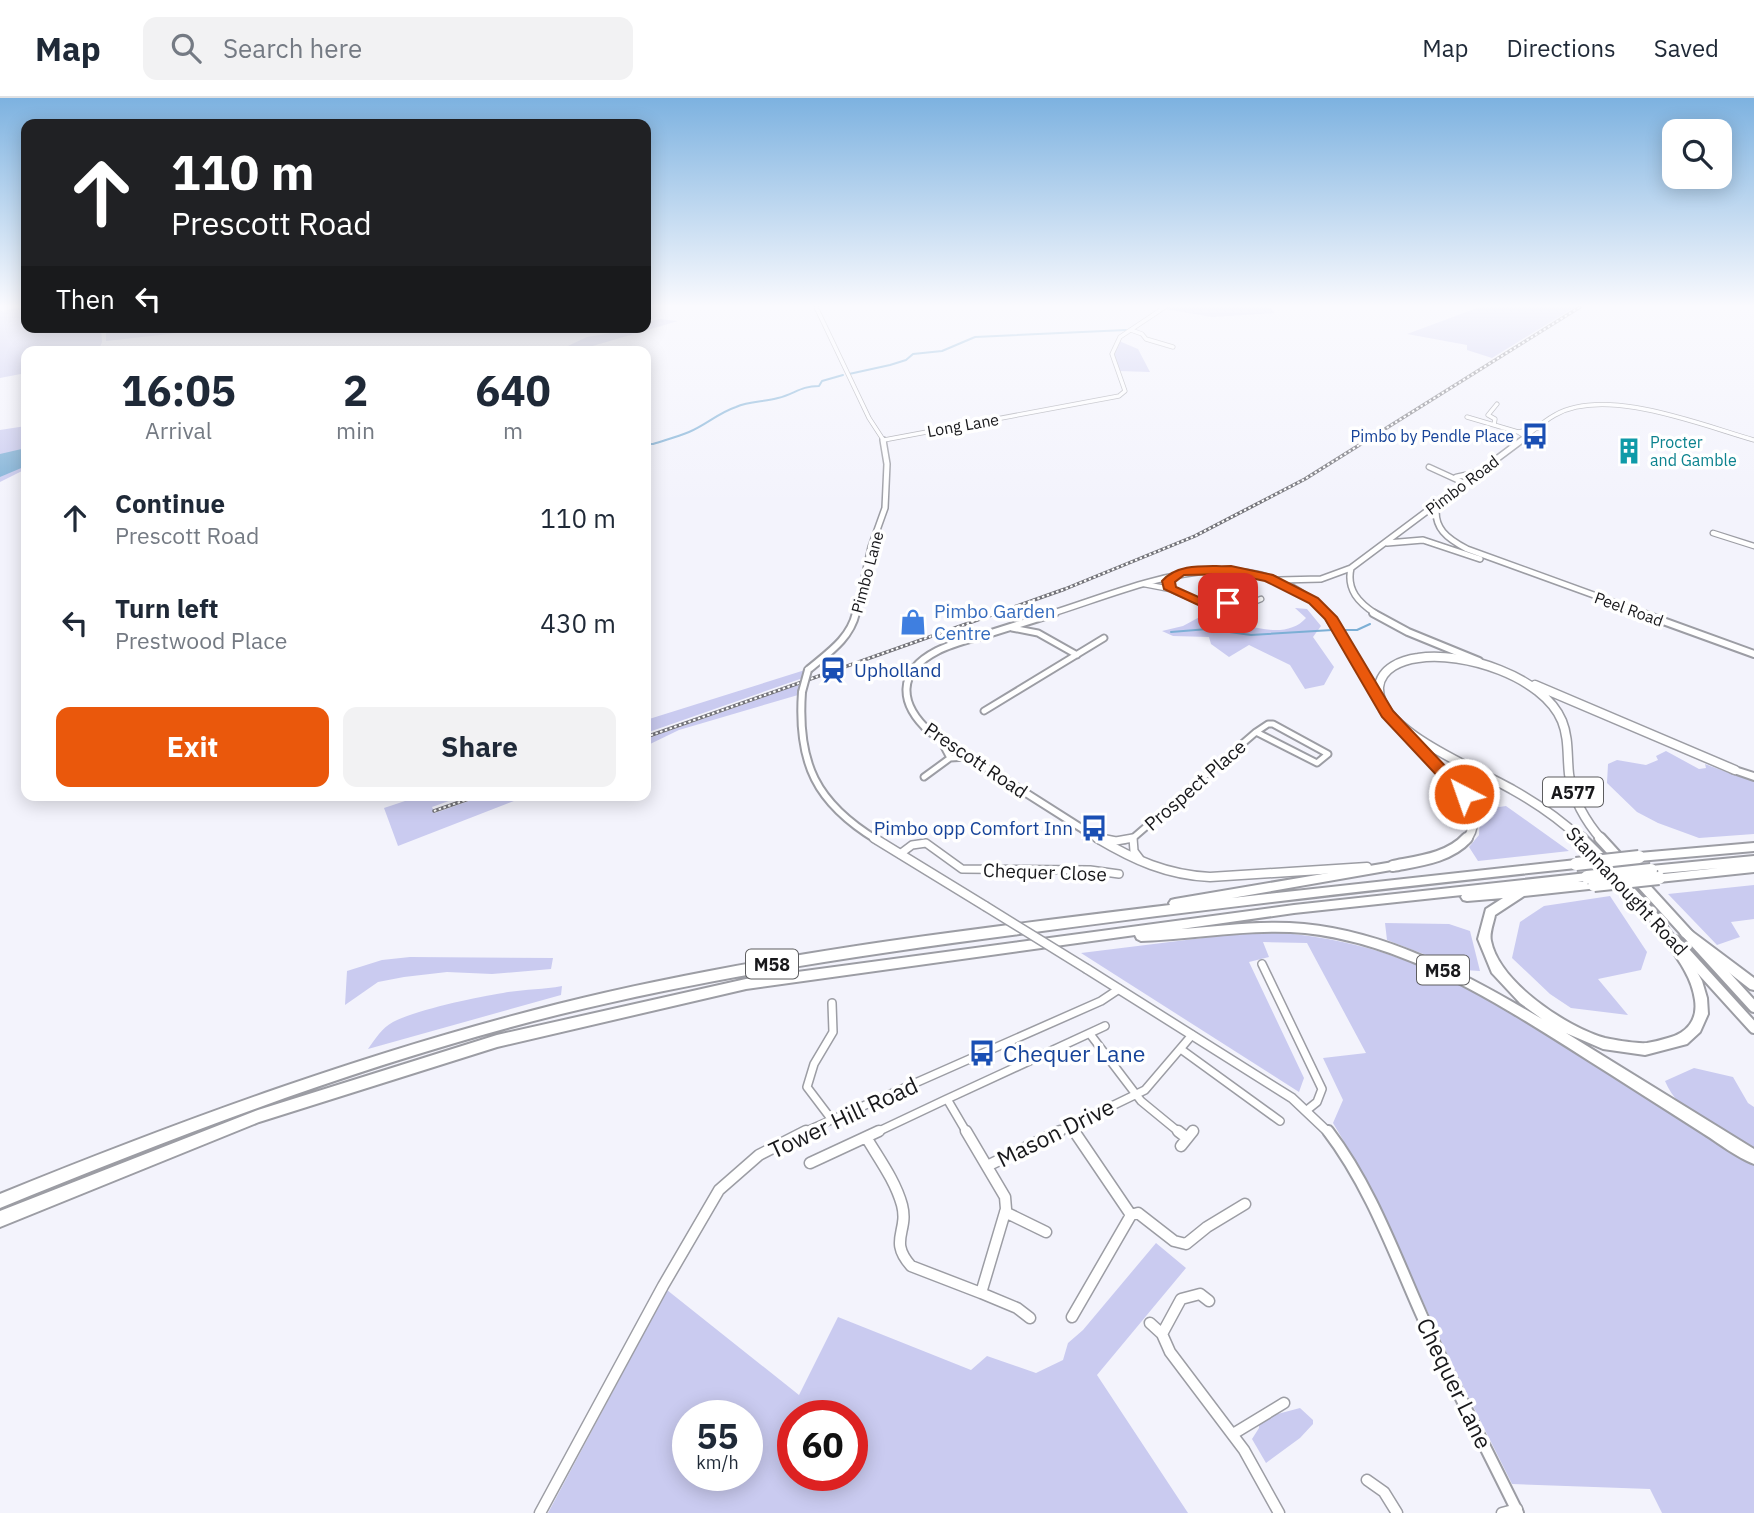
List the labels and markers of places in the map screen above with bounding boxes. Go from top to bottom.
bus stop icon: Pimbo by Pendle Place [1520,421,1550,451]
place label: Pimbo by Pendle Place [1351,426,1514,446]
place label: Procter and Gamble [1650,432,1737,470]
building icon: Procter and Gamble [1614,436,1644,466]
pin [1198,573,1258,633]
place label: Pimbo Garden Centre [934,599,1055,645]
shop icon: Pimbo Garden Centre [898,607,928,637]
station icon: Upholland [818,655,848,685]
place label: Upholland [854,658,942,682]
bus stop icon: Pimbo opp Comfort Inn [1079,813,1109,843]
place label: Pimbo opp Comfort Inn [874,816,1073,840]
bus stop icon: Chequer Lane [967,1038,997,1068]
place label: Chequer Lane [1003,1038,1145,1068]

